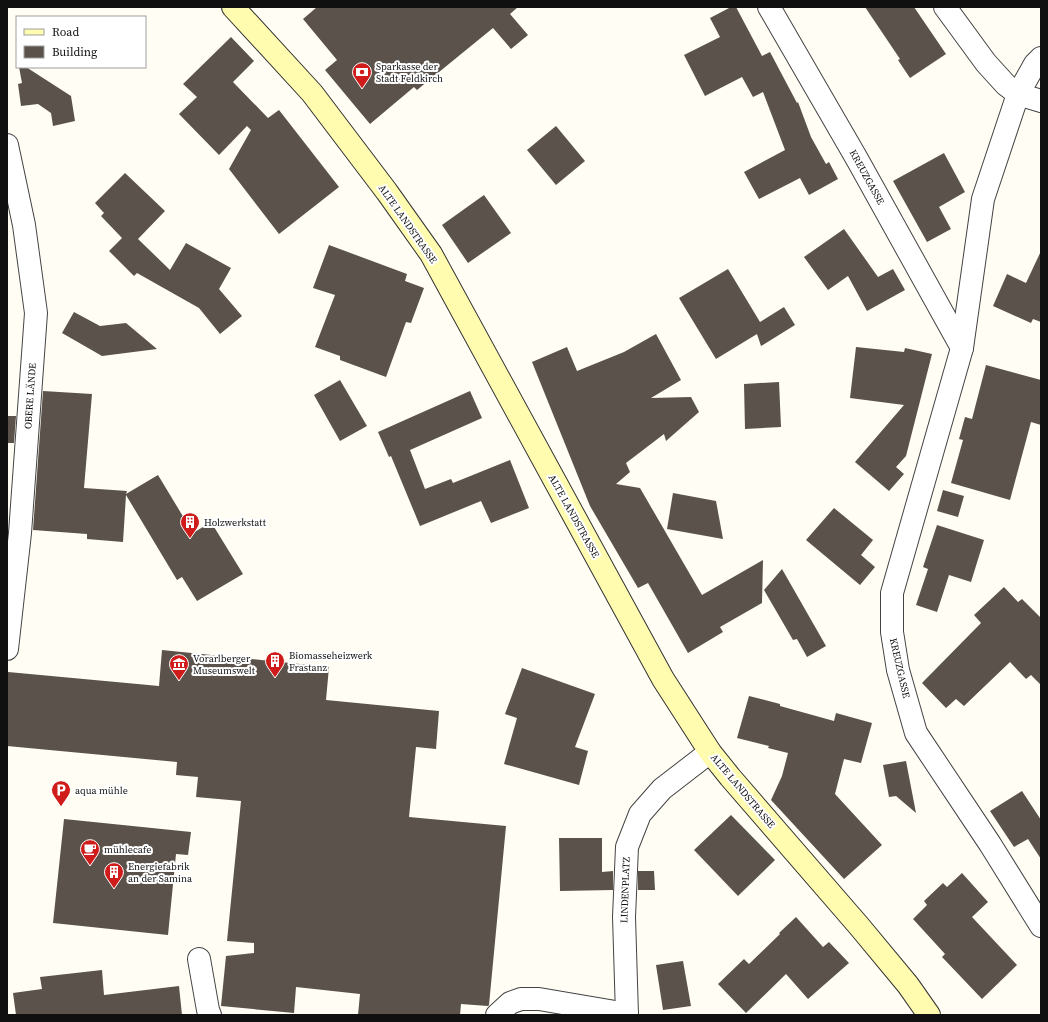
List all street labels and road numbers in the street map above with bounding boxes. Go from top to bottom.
street label: KREUZGASSE [847,147,887,207]
street label: ALTE LANDSTRASSE [376,182,440,266]
street label: OBERE LÄNDE [21,362,39,430]
street label: ALTE LANDSTRASSE [546,472,602,560]
street label: KREUZGASSE [887,637,913,699]
street label: ALTE LANDSTRASSE [708,751,778,831]
street label: LINDENPLATZ [617,856,633,923]

